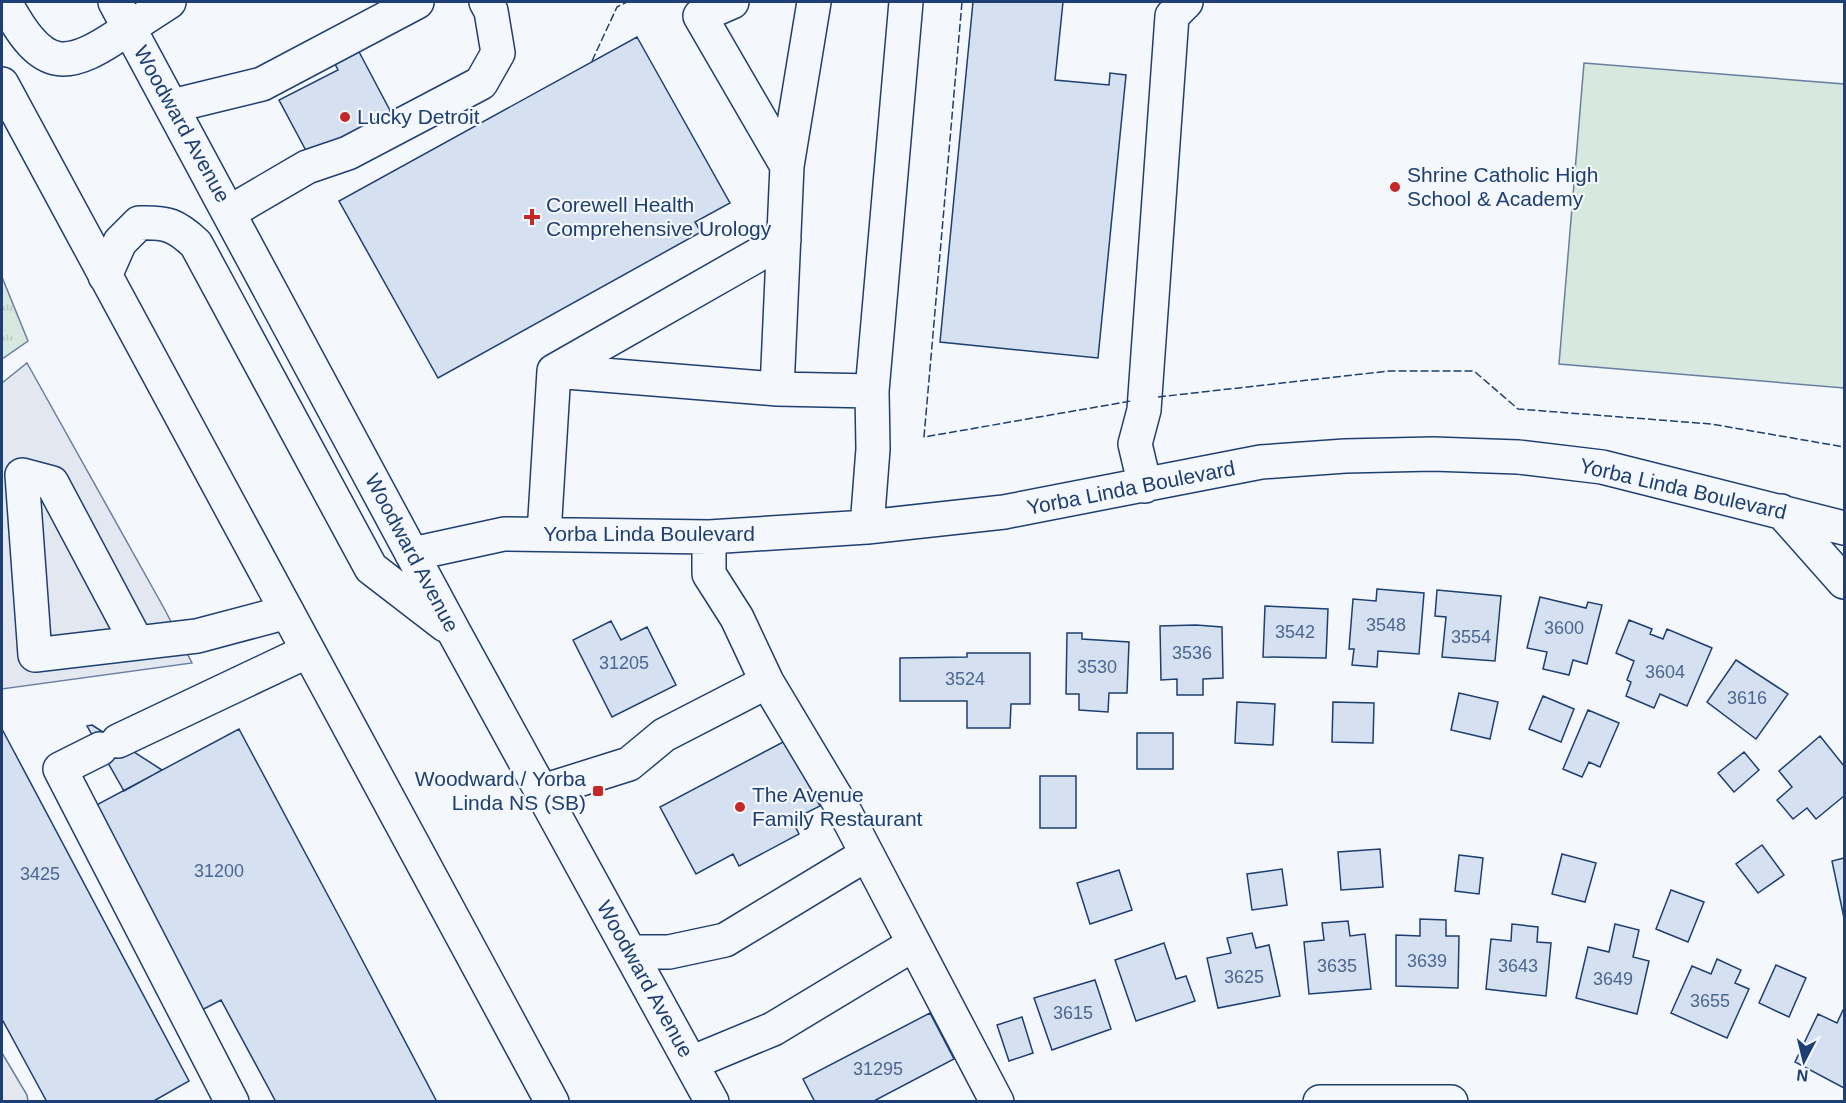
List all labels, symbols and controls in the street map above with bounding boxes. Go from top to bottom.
street label: Woodward Avenue [130,41,235,206]
place label: Lucky Detroit [357,105,480,128]
marker: Lucky Detroit [338,110,352,124]
place label: Shrine Catholic High School & Academy [1407,163,1598,210]
marker: Shrine Catholic High School & Academy [1388,180,1402,194]
place label: Corewell Health Comprehensive Urology [546,193,772,240]
marker: Corewell Health Comprehensive Urology [523,208,541,226]
street label: Yorba Linda Boulevard [1577,453,1789,524]
street label: Yorba Linda Boulevard [1025,456,1237,519]
street label: Woodward Avenue [361,470,464,636]
street label: Yorba Linda Boulevard [543,522,755,545]
house number: 3548 [1366,615,1406,635]
house number: 3600 [1544,618,1584,638]
house number: 3542 [1275,622,1315,642]
house number: 3554 [1451,627,1491,647]
house number: 3536 [1172,643,1212,663]
house number: 31205 [599,653,649,673]
house number: 3530 [1077,657,1117,677]
house number: 3604 [1645,662,1685,682]
house number: 3524 [945,669,985,689]
house number: 3616 [1727,688,1767,708]
place label: Woodward / Yorba Linda NS (SB) [415,767,586,814]
place label: The Avenue Family Restaurant [752,783,923,830]
marker: Woodward / Yorba Linda NS (SB) [591,784,605,798]
marker: The Avenue Family Restaurant [733,800,747,814]
house number: 31200 [194,861,244,881]
house number: 3425 [20,864,60,884]
street label: Woodward Avenue [593,896,698,1061]
house number: 3639 [1407,951,1447,971]
house number: 3635 [1317,956,1357,976]
house number: 3643 [1498,956,1538,976]
house number: 3625 [1224,967,1264,987]
house number: 3649 [1593,969,1633,989]
house number: 3655 [1690,991,1730,1011]
house number: 3615 [1053,1003,1093,1023]
north arrow [1774,1031,1834,1091]
house number: 31295 [853,1059,903,1079]
text: N [1795,1066,1809,1085]

